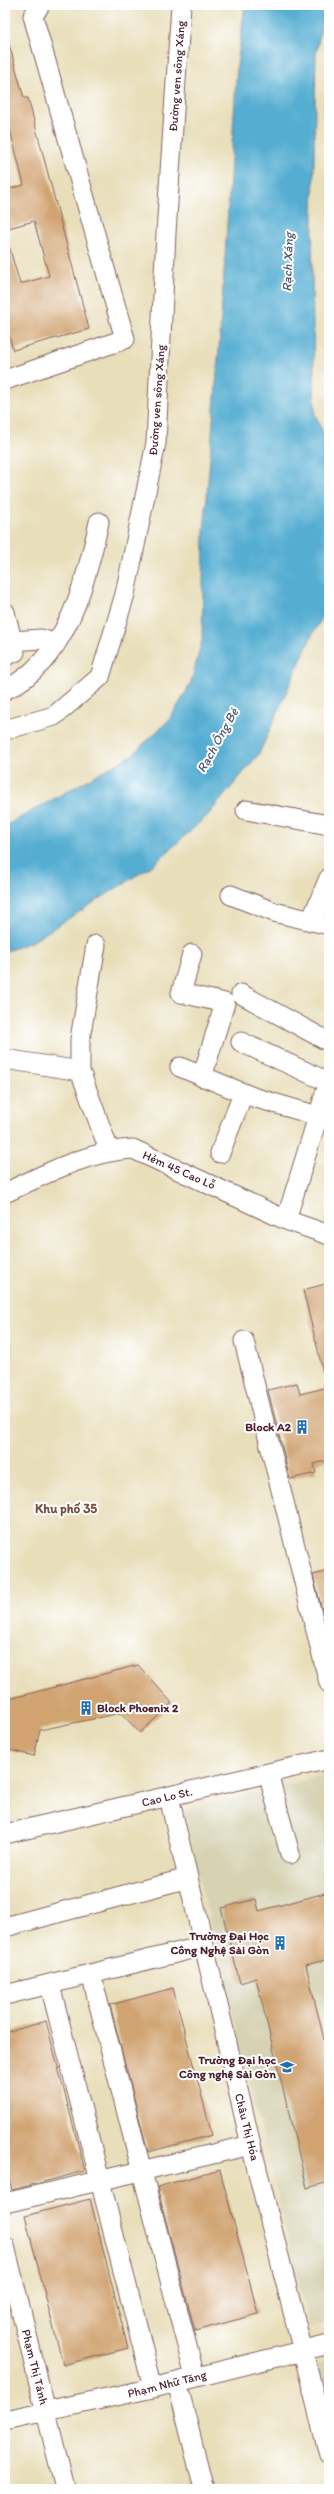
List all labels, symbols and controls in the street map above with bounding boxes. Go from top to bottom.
street label: Đường ven sông Xáng [166,19,188,132]
water label: Rạch Xáng [279,231,296,292]
street label: Đường ven sông Xáng [146,343,168,456]
water label: Rạch Ông Bé [194,705,242,775]
street label: Hẻm 45 Cao Lỗ [141,1148,217,1192]
building icon: Block A2 [294,1419,310,1435]
place label: Block A2 [245,1420,292,1434]
district label: Khu phố 35 [35,1501,97,1517]
building icon: Block Phoenix 2 [78,1700,94,1716]
place label: Block Phoenix 2 [97,1701,179,1715]
street label: Cao Lo St. [140,1784,194,1810]
place label: Trường Đại Học Công Nghệ Sài Gòn [170,1929,269,1958]
building icon: Trường Đại Học Công Nghệ Sài Gòn [272,1935,288,1951]
place label: Trường Đại học Công nghệ Sài Gòn [179,2053,277,2082]
school or university icon: Trường Đại học Công nghệ Sài Gòn [279,2059,295,2075]
street label: Châu Thị Hóa [232,2092,262,2163]
street label: Phạm Thị Tánh [19,2328,51,2407]
street label: Phạm Nhữ Tăng [126,2367,209,2401]

